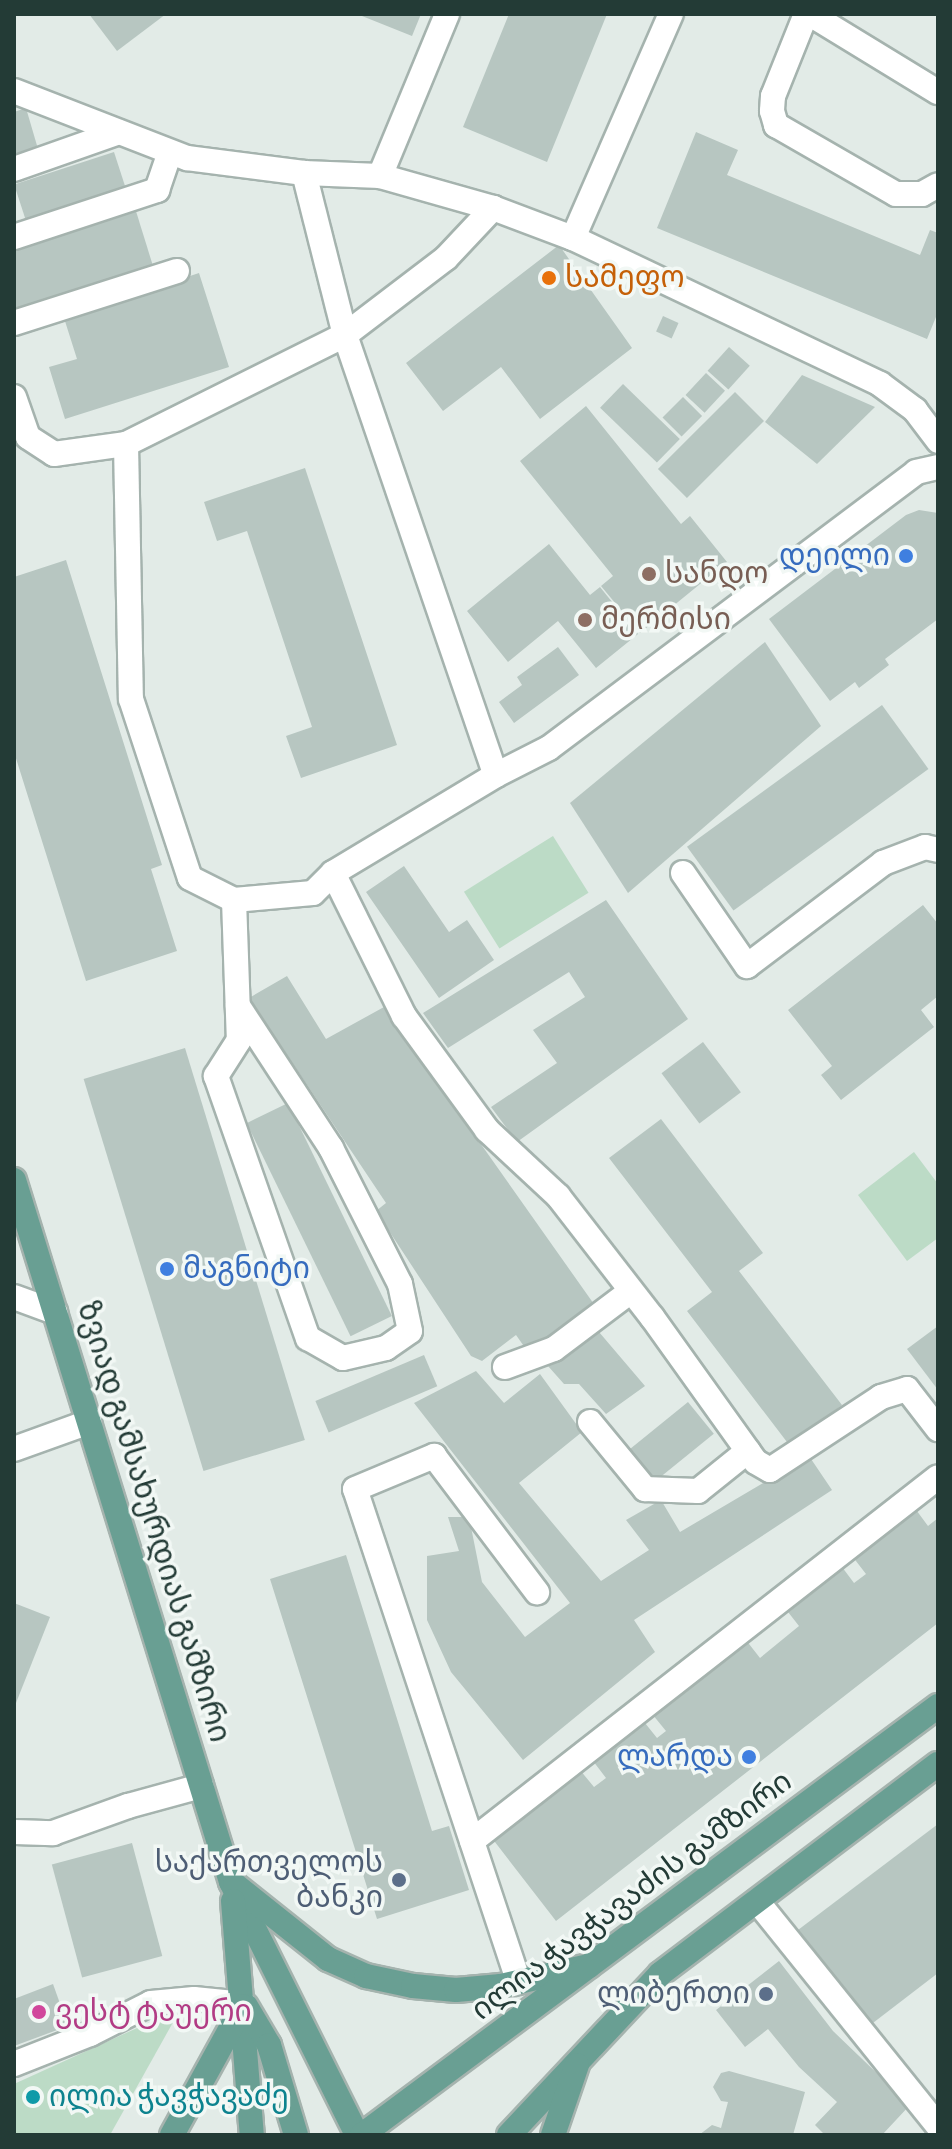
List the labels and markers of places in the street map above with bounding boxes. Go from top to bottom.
place label: სამეფო [565,260,685,296]
marker: სამეფო [540,269,558,287]
place label: დეილი [779,538,890,574]
marker: დეილი [897,547,915,565]
place label: სანდო [665,556,768,592]
marker: სანდო [640,565,658,583]
place label: მერმისი [601,602,731,638]
marker: მერმისი [576,611,594,629]
place label: მაგნიტი [183,1251,310,1287]
marker: მაგნიტი [158,1260,176,1278]
place label: ლარდა [617,1739,733,1775]
marker: ლარდა [740,1748,758,1766]
place label: საქართველოს ბანკი [155,1845,383,1916]
marker: საქართველოს ბანკი [390,1871,408,1889]
place label: ლიბერთი [597,1976,750,2012]
marker: ლიბერთი [757,1985,775,2003]
place label: ვესტ ტაუერი [55,1994,252,2030]
marker: ვესტ ტაუერი [30,2003,48,2021]
place label: ილია ჭავჭავაძე [49,2079,289,2115]
marker: ილია ჭავჭავაძე [24,2088,42,2106]

